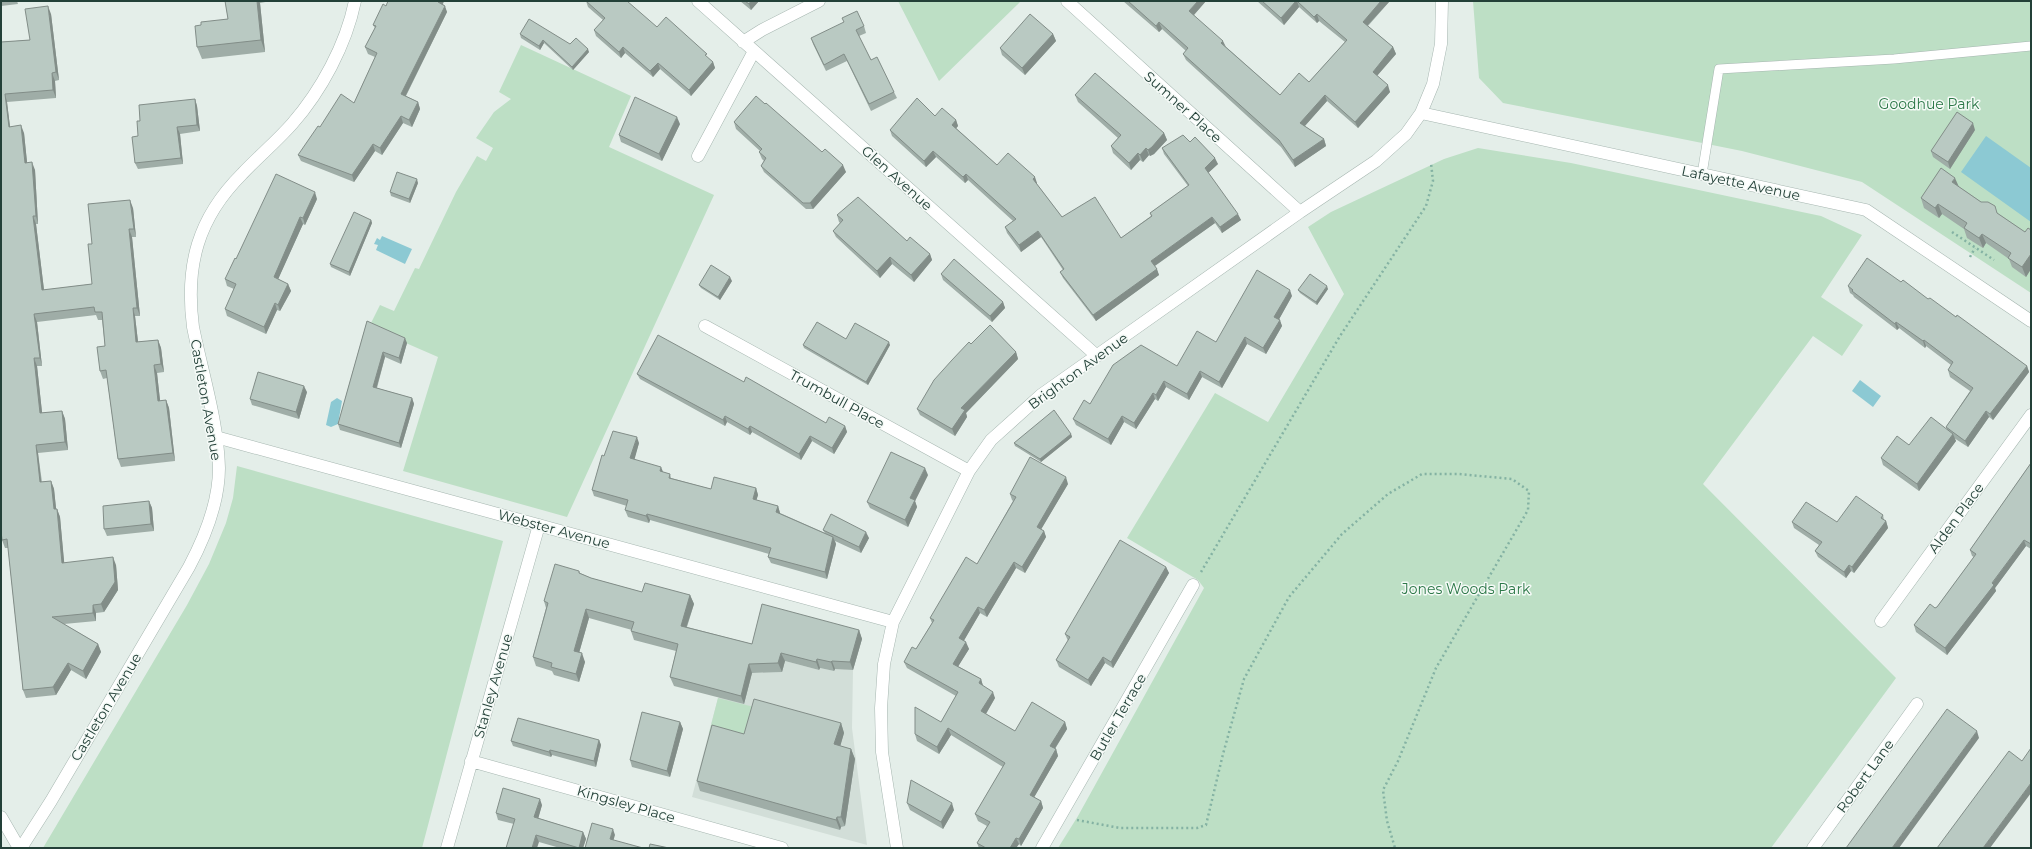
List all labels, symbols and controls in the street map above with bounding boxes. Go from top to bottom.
street label: Sumner Place [1140,67,1226,147]
park label: Goodhue Park [1879,95,1980,113]
street label: Glen Avenue [858,142,936,214]
street label: Lafayette Avenue [1680,162,1802,204]
street label: Brighton Avenue [1025,329,1131,413]
street label: Castleton Avenue [186,338,226,462]
street label: Trumbull Place [786,365,888,433]
street label: Alden Place [1924,479,1988,557]
street label: Webster Avenue [496,505,612,553]
park label: Jones Woods Park [1401,580,1531,598]
street label: Stanley Avenue [469,632,517,740]
street label: Castleton Avenue [67,650,145,764]
street label: Butler Terrace [1086,670,1150,764]
street label: Robert Lane [1832,736,1898,816]
street label: Kingsley Place [575,781,677,827]

